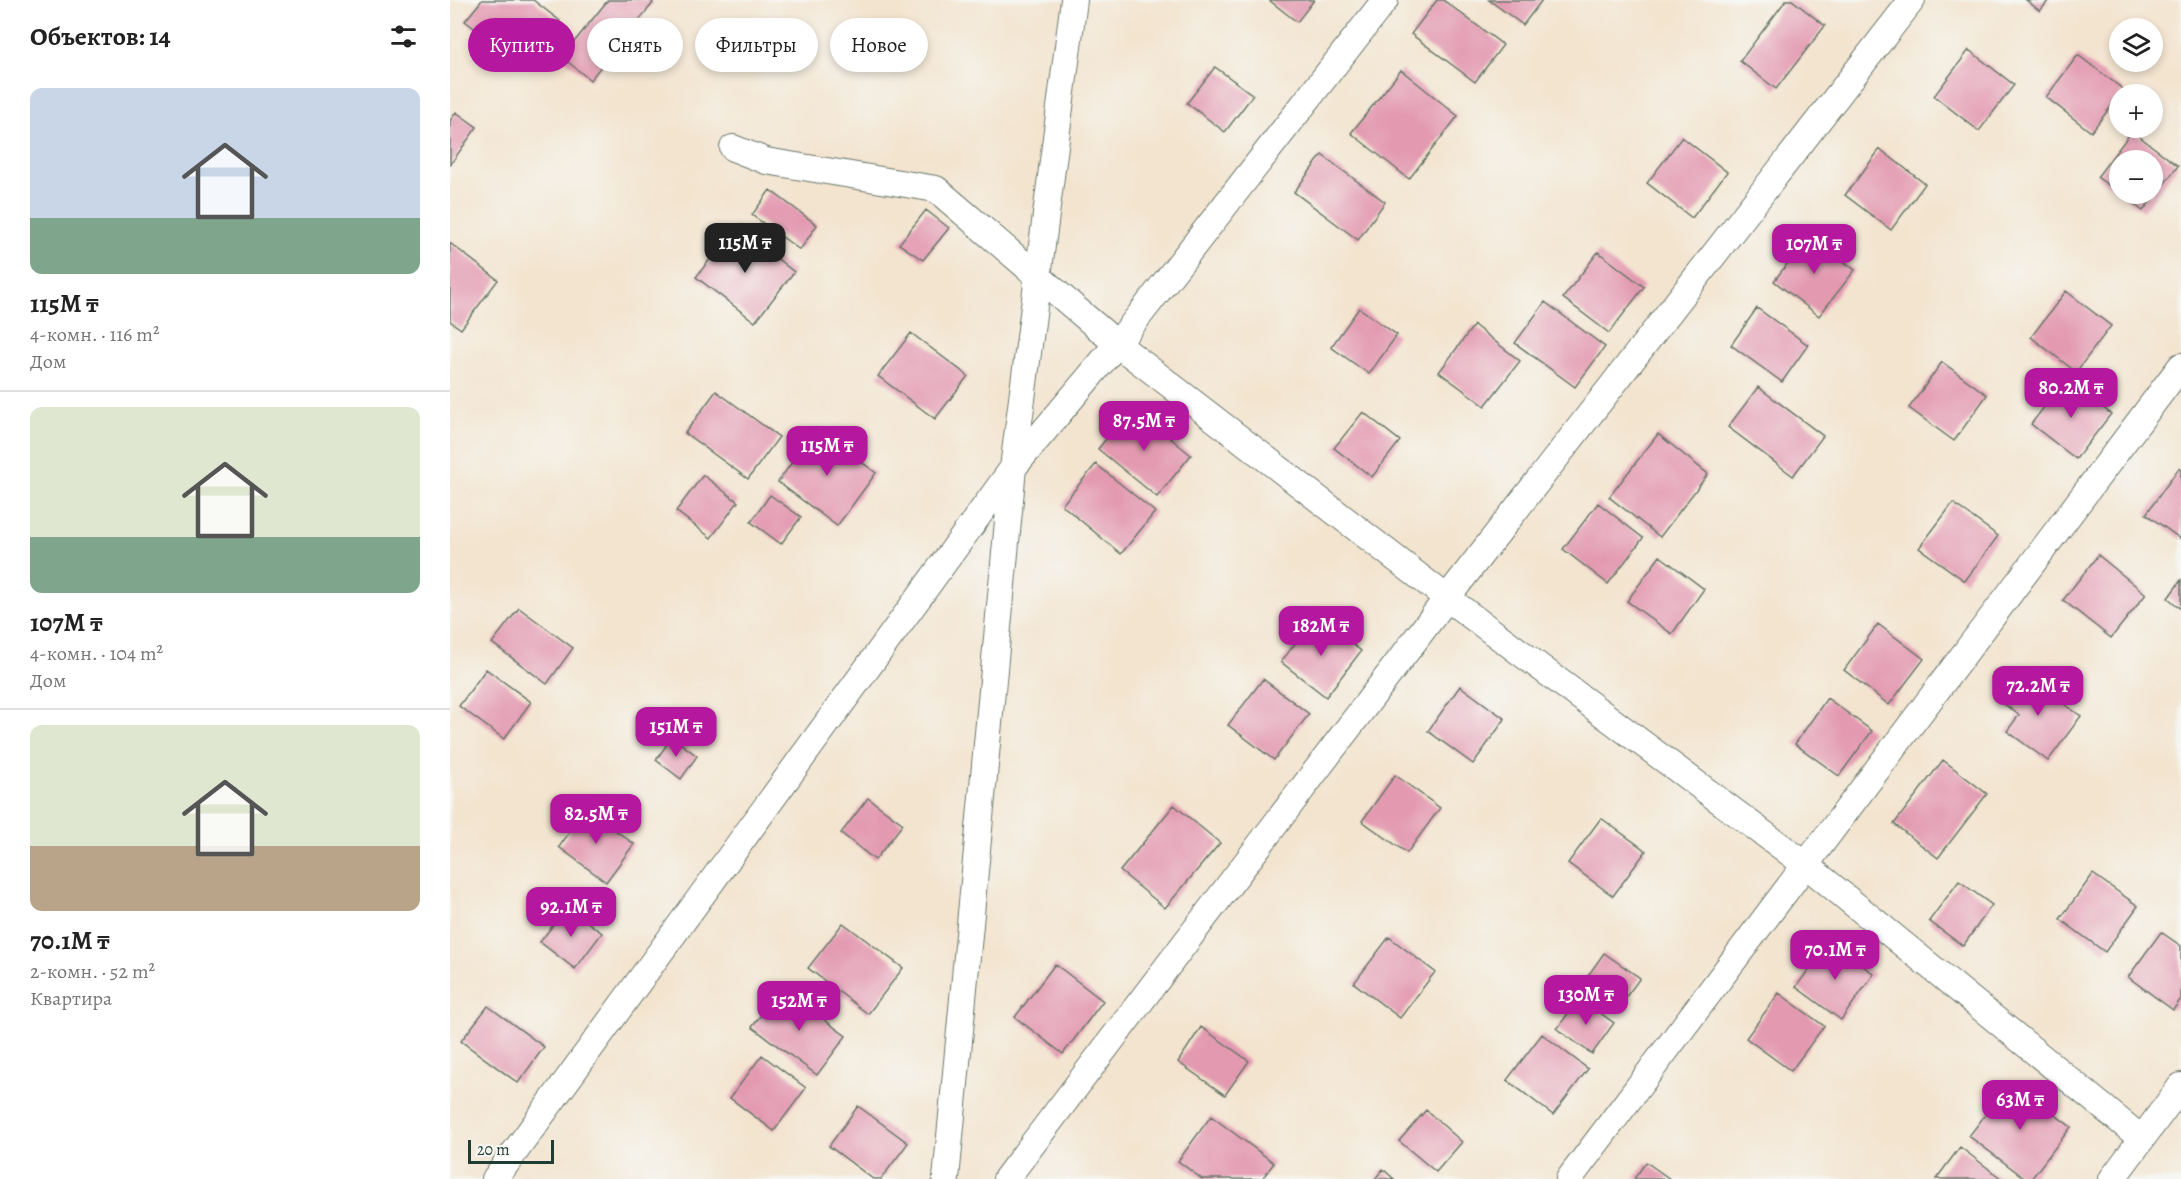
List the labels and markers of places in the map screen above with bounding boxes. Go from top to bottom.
pin: 115M ₸ [696,223,794,274]
pin: 107M ₸ [1765,224,1863,275]
pin: 80.2M ₸ [2016,368,2126,419]
pin: 87.5M ₸ [1089,401,1199,452]
pin: 115M ₸ [778,426,876,477]
pin: 182M ₸ [1272,606,1370,657]
pin: 72.2M ₸ [1983,666,2093,717]
pin: 151M ₸ [627,707,725,758]
pin: 82.5M ₸ [541,794,651,845]
pin: 92.1M ₸ [516,887,626,938]
pin: 70.1M ₸ [1780,930,1890,981]
pin: 130M ₸ [1537,975,1635,1026]
pin: 152M ₸ [750,981,848,1032]
pin: 63M ₸ [1978,1080,2062,1131]

